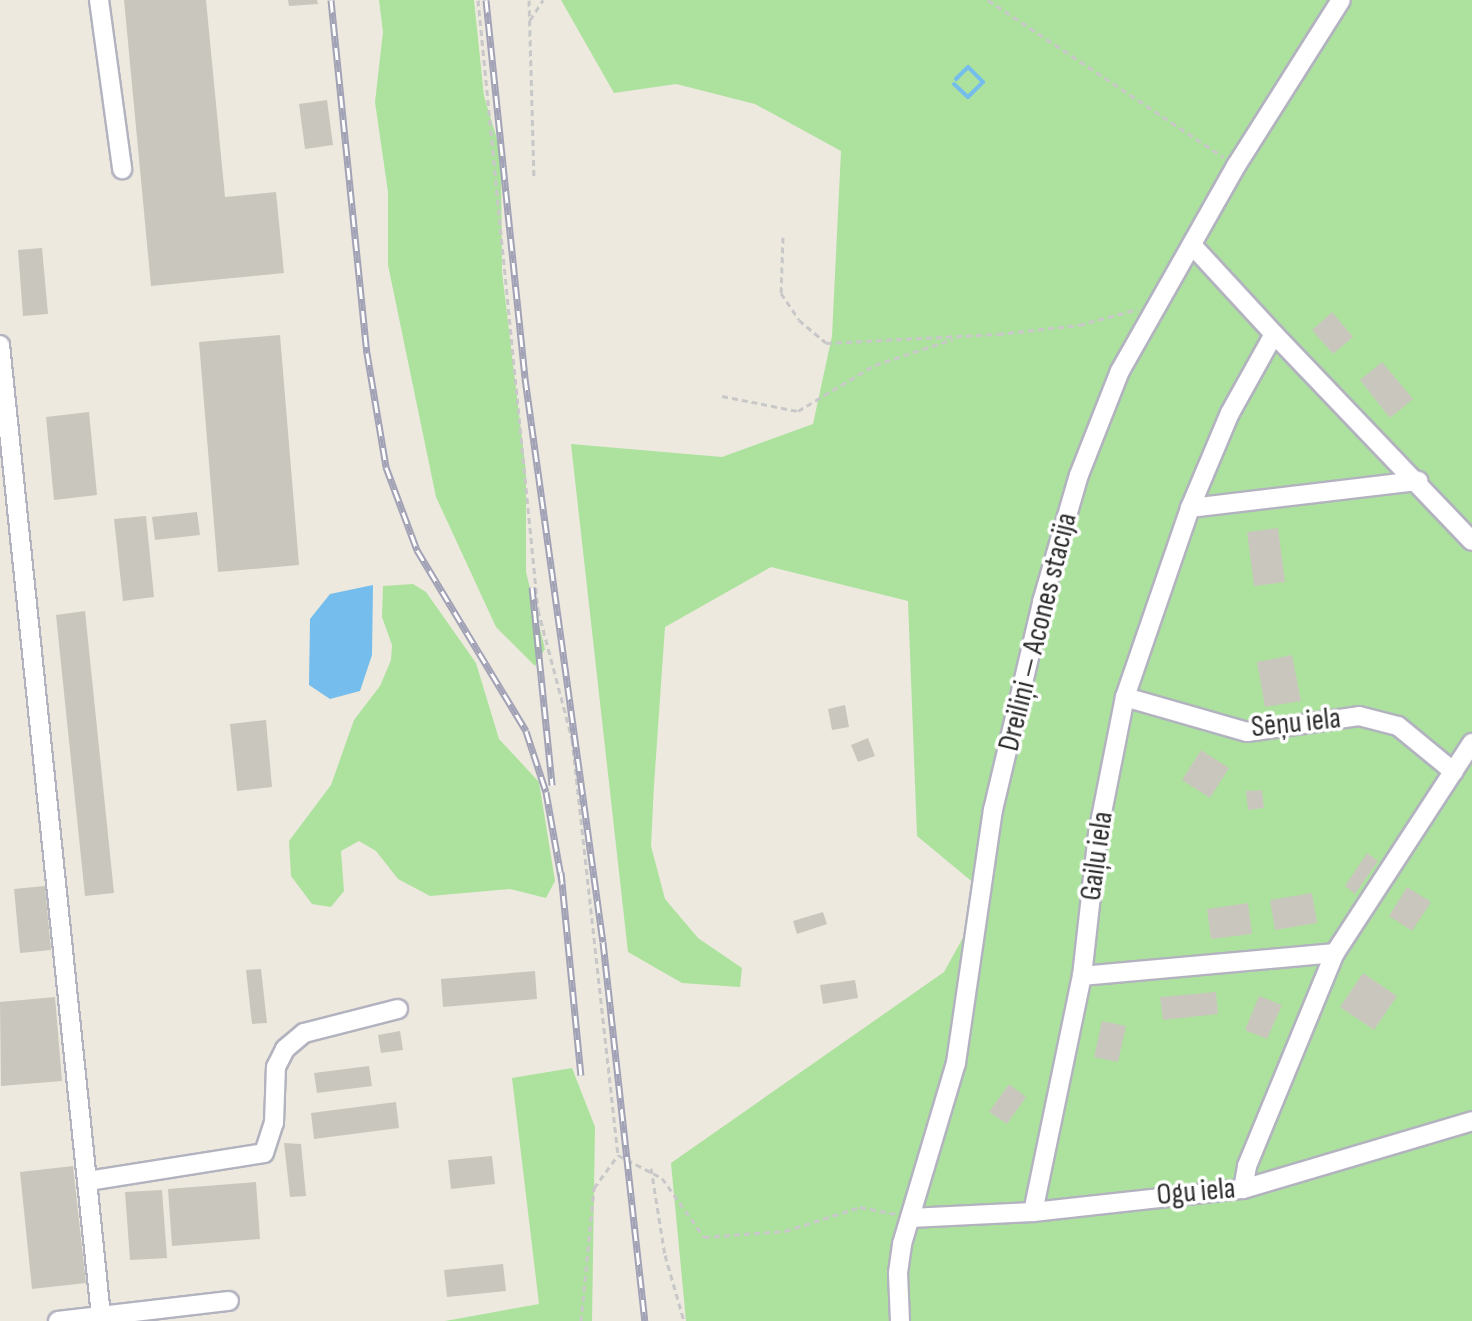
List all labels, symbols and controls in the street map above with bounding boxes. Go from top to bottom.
street label: Dreiliņi — Acones stacija [991,509,1085,755]
street label: Sēņu iela [1249,700,1343,746]
street label: Gaiļu iela [1073,809,1121,903]
street label: Ogu iela [1155,1171,1237,1213]

